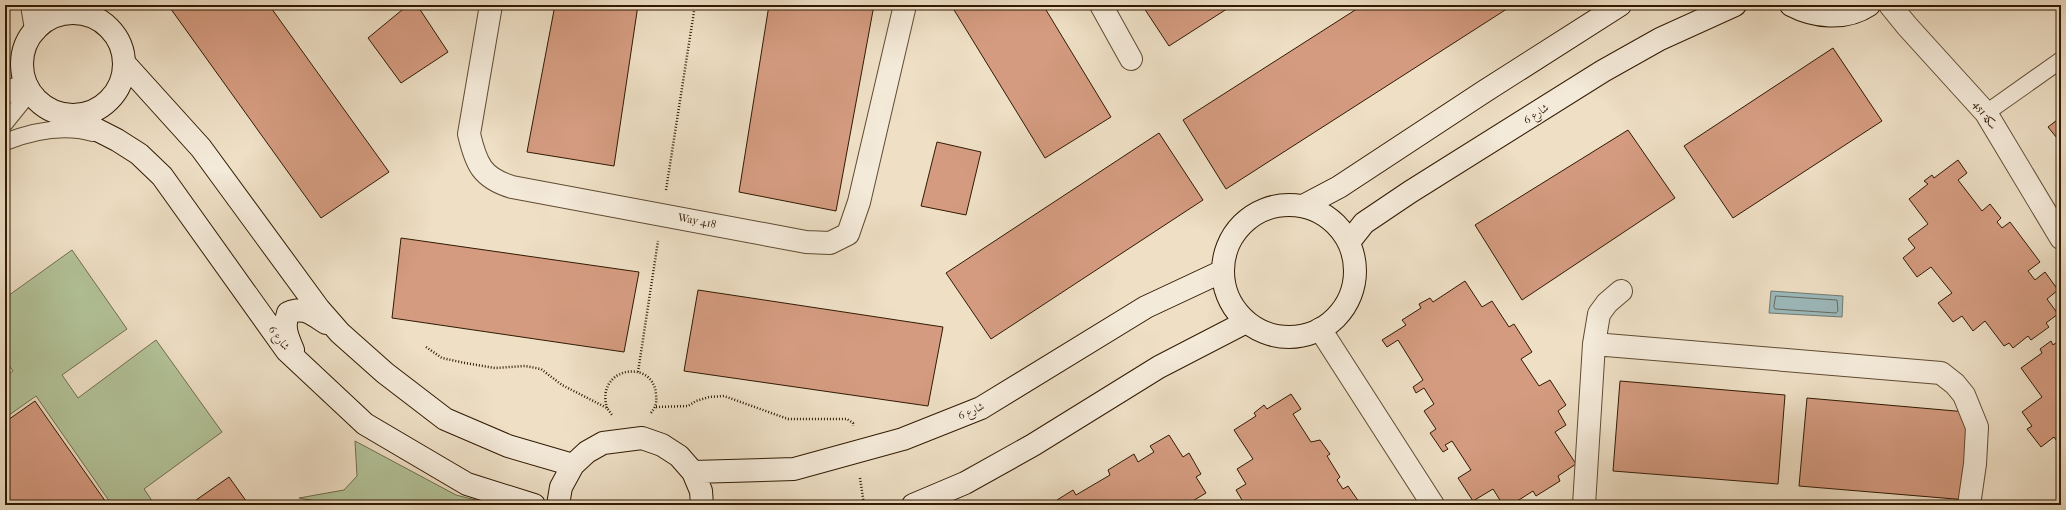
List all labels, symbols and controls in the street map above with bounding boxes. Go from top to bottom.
street label: سكة 451 [1970,98,2000,132]
street label: شارع 6 [1521,101,1553,129]
street label: Way 418 [676,211,717,231]
street label: شارع 6 [263,323,292,355]
street label: شارع 6 [956,399,987,425]

